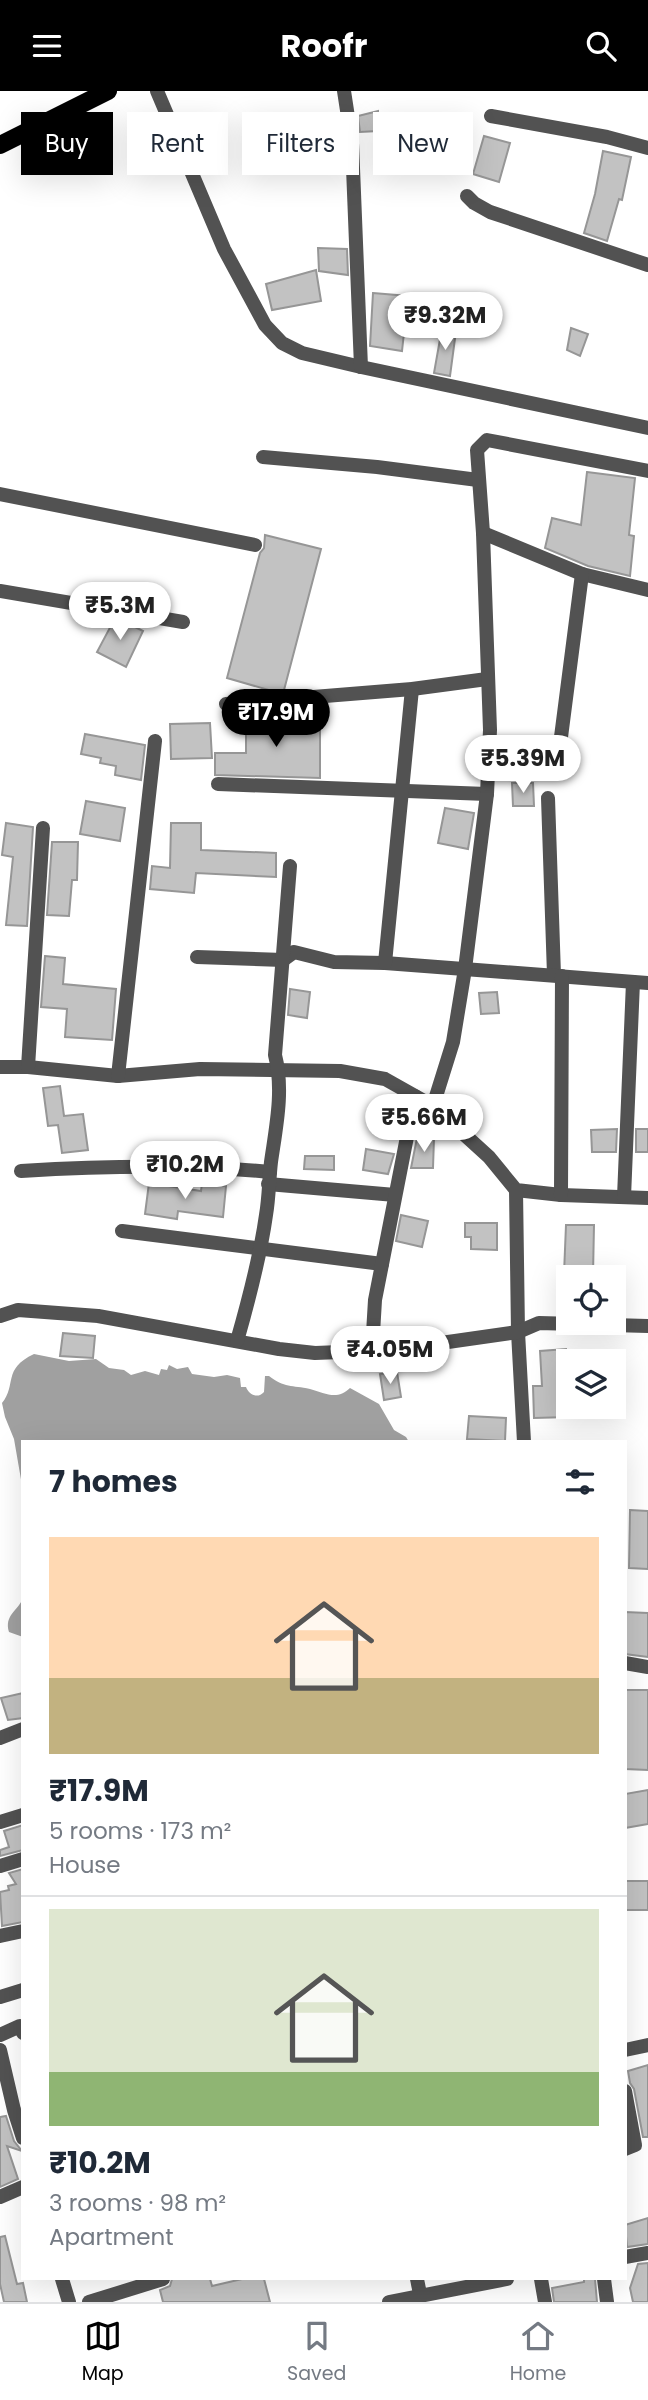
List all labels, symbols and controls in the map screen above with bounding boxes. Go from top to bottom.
text: Roofr [281,23,367,68]
icon: menu [28,27,66,65]
icon: search [582,27,620,65]
chip: Buy [21,112,113,175]
chip: Rent [127,112,228,175]
chip: Filters [242,112,359,175]
chip: New [373,112,473,175]
pin: ₹9.32M [388,293,502,352]
text: ₹9.32M [404,299,486,331]
pin: ₹5.3M [71,582,169,642]
text: ₹5.3M [85,589,155,621]
pin: ₹17.9M [219,689,333,749]
text: ₹17.9M [238,696,314,728]
pin: ₹5.39M [466,735,580,795]
text: ₹5.39M [481,742,565,774]
pin: ₹5.66M [367,1095,481,1154]
text: ₹5.66M [381,1101,467,1133]
pin: ₹10.2M [128,1141,242,1201]
text: ₹10.2M [146,1148,224,1180]
map controls [556,1265,626,1419]
button: locate [556,1265,626,1335]
pin: ₹4.05M [333,1327,447,1386]
text: ₹4.05M [347,1333,433,1365]
button: layers [556,1349,626,1419]
text: 7 homes [49,1460,178,1503]
icon: filters [561,1463,599,1501]
icon: home [261,1583,387,1709]
text: ₹17.9M [49,1769,149,1812]
text: 5 rooms · 173 m² [49,1815,231,1847]
text: House [49,1849,121,1881]
icon: home [261,1955,387,2081]
text: ₹10.2M [49,2141,151,2184]
text: 3 rooms · 98 m² [49,2187,226,2219]
text: Apartment [49,2221,174,2253]
tab: Map [82,2317,124,2388]
tab: Saved [287,2317,346,2388]
tab: Home [510,2317,566,2388]

